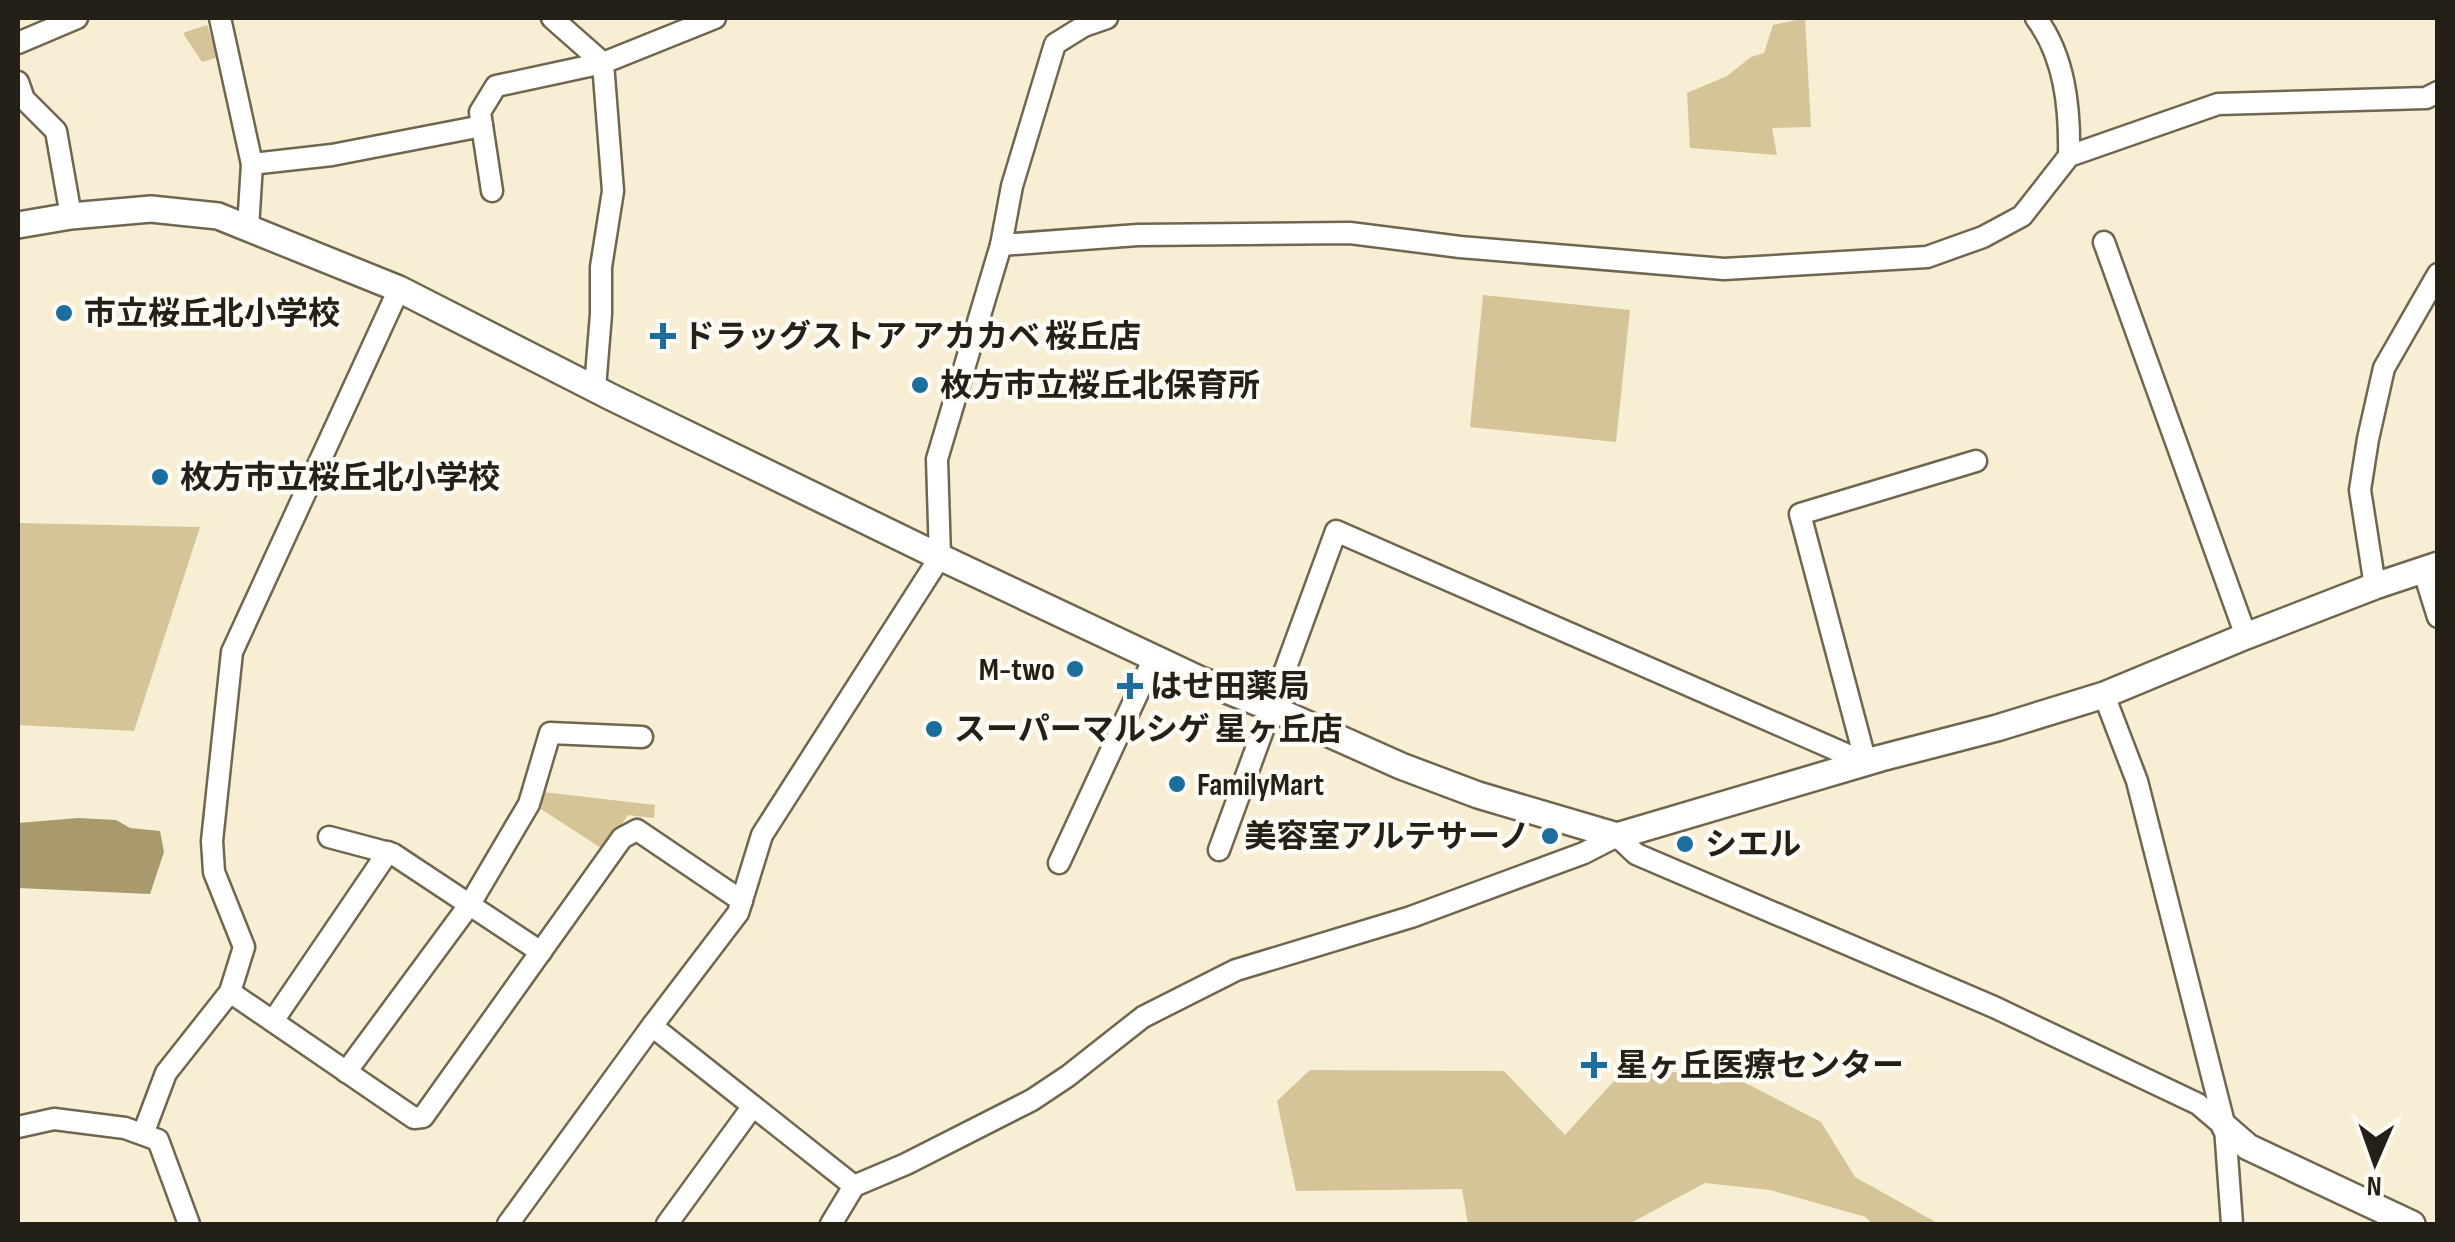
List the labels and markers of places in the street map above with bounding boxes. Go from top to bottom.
place label: 市立桜丘北小学校 [84,295,340,334]
marker: 市立桜丘北小学校 [53,302,75,324]
place label: ドラッグストア アカカベ 桜丘店 [683,318,1141,357]
marker: ドラッグストア アカカベ 桜丘店 [652,325,674,347]
place label: 枚方市立桜丘北保育所 [940,367,1260,406]
marker: 枚方市立桜丘北保育所 [909,374,931,396]
place label: 枚方市立桜丘北小学校 [180,459,500,498]
marker: 枚方市立桜丘北小学校 [149,466,171,488]
place label: M-two [979,651,1055,690]
marker: M-two [1064,658,1086,680]
place label: はせ田薬局 [1150,668,1310,707]
marker: はせ田薬局 [1119,675,1141,697]
place label: スーパーマルシゲ 星ヶ丘店 [954,711,1343,750]
marker: スーパーマルシゲ 星ヶ丘店 [923,718,945,740]
place label: FamilyMart [1197,766,1324,805]
marker: FamilyMart [1166,773,1188,795]
place label: 美容室アルテサーノ [1244,818,1530,857]
marker: 美容室アルテサーノ [1539,825,1561,847]
place label: シエル [1705,826,1801,865]
marker: シエル [1674,833,1696,855]
place label: 星ヶ丘医療センター [1616,1047,1904,1086]
marker: 星ヶ丘医療センター [1581,1052,1607,1078]

